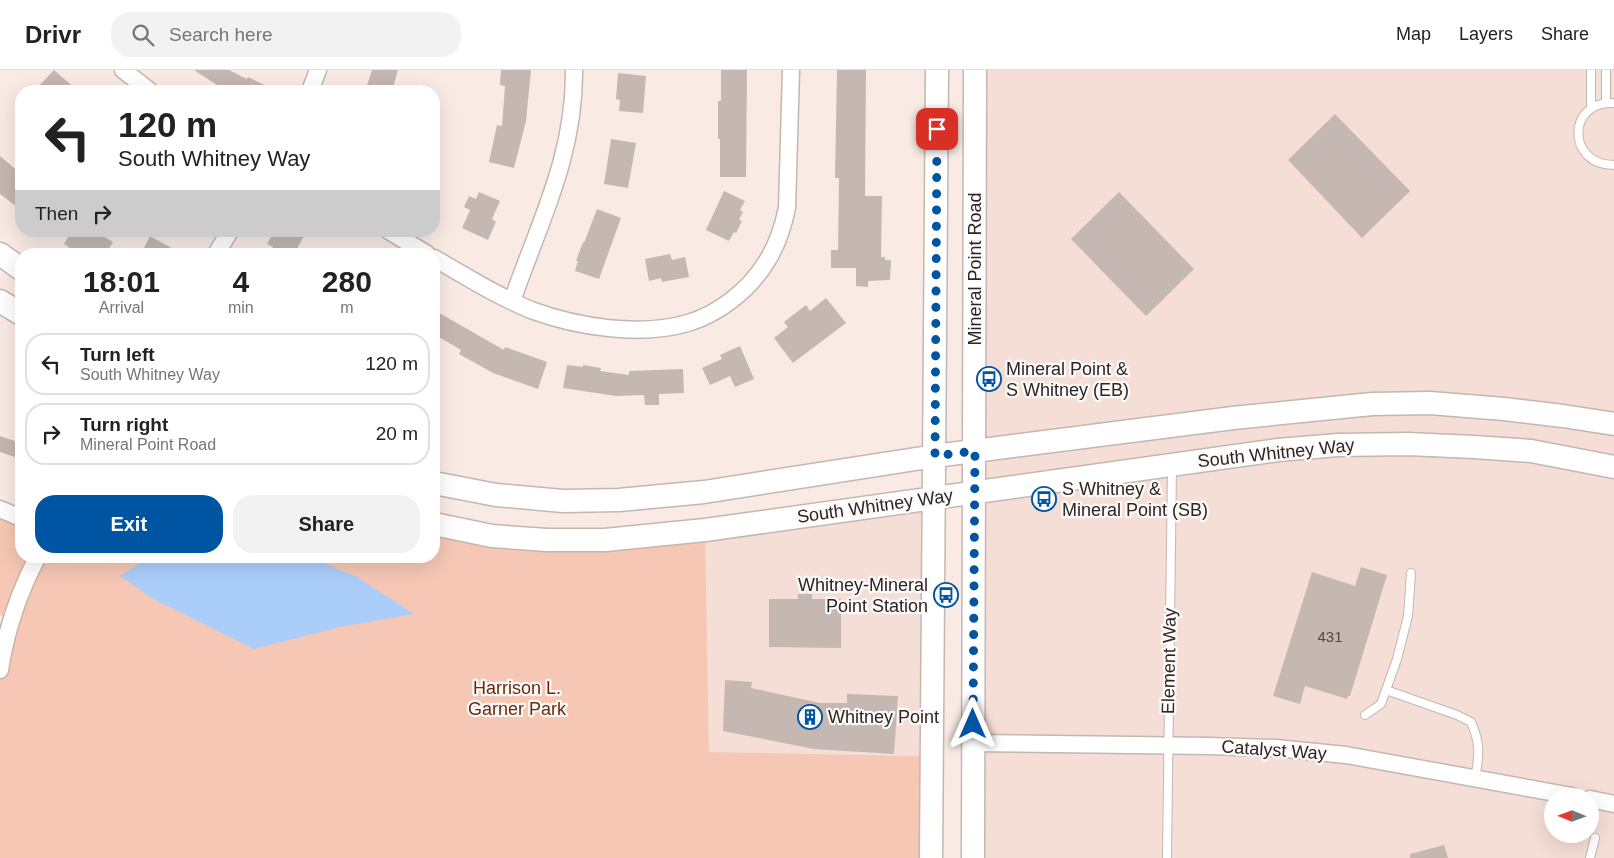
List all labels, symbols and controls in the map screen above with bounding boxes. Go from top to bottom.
search box [111,12,461,57]
text: Drivr [25,21,81,48]
icon: search [129,21,157,49]
text: Search here [169,24,273,45]
text: Map [1396,24,1431,44]
text: Layers [1459,24,1513,44]
text: Share [1541,24,1589,44]
icon: left [35,105,100,170]
text: 120 m [118,105,217,144]
pin [916,108,958,150]
icon: arrive [923,115,951,143]
text: South Whitney Way [118,146,310,171]
street label: Mineral Point Road [965,192,985,346]
icon: right [88,200,116,228]
text: Then [35,203,78,224]
text: 18:01 [83,265,160,298]
text: 4 [232,265,249,298]
text: 280 [322,265,372,298]
text: Arrival [99,299,144,316]
text: min [228,299,254,316]
text: m [340,299,353,316]
text: Turn left [80,344,155,365]
icon: left [37,350,65,378]
text: 120 m [365,353,418,374]
place label: Mineral Point & S Whitney (EB) [1006,359,1129,400]
text: South Whitney Way [80,366,220,383]
bus stop icon: Mineral Point & S Whitney (EB) [976,366,1002,392]
text: Turn right [80,414,168,435]
icon: right [37,420,65,448]
text: 20 m [376,423,418,444]
street label: South Whitney Way [1197,435,1355,471]
text: Mineral Point Road [80,436,216,453]
place label: S Whitney & Mineral Point (SB) [1062,479,1208,520]
street label: South Whitney Way [796,485,954,527]
bus stop icon: S Whitney & Mineral Point (SB) [1031,486,1057,512]
button: Exit [35,495,223,553]
button: Share [233,495,420,553]
place label: Whitney-Mineral Point Station [798,575,928,616]
bus stop icon: Whitney-Mineral Point Station [933,582,959,608]
street label: Element Way [1158,608,1180,714]
house number: 431 [1317,628,1343,645]
park label: Harrison L. Garner Park [468,678,567,719]
position arrow [946,697,998,749]
building icon: Whitney Point [797,704,823,730]
place label: Whitney Point [828,707,939,727]
street label: Catalyst Way [1221,736,1327,764]
north arrow [1544,788,1599,842]
map controls [1544,788,1599,843]

